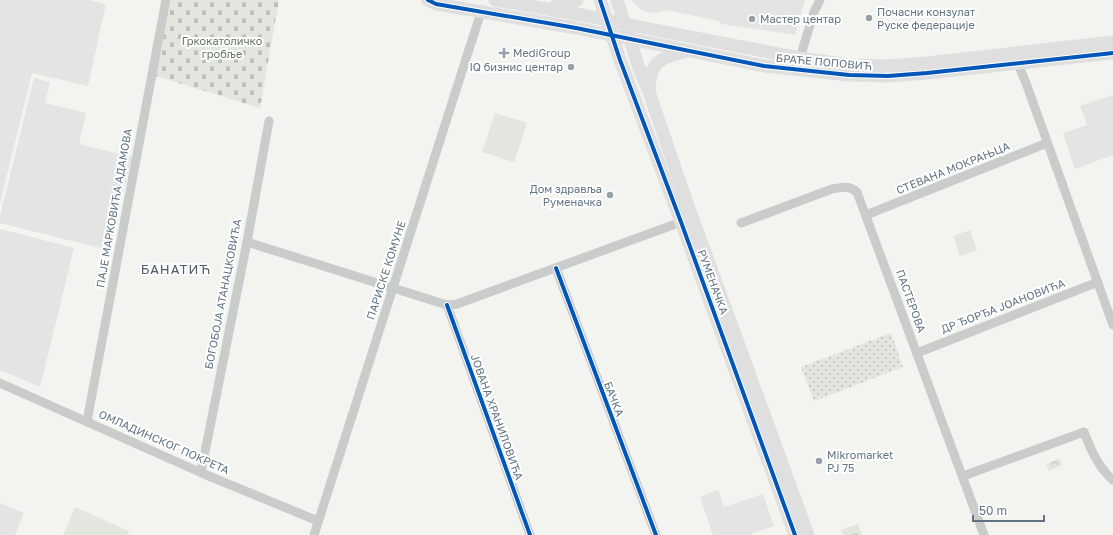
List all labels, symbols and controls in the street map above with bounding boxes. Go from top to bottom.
place label: Почасни конзулат Руске федерације [877,5,976,31]
place label: Мастер центар [760,12,841,25]
marker: Почасни конзулат Руске федерације [864,13,874,23]
marker: Мастер центар [747,14,757,24]
park label: Гркокатоличко гробље [182,34,263,60]
place label: MediGroup [513,46,571,59]
marker: MediGroup [498,47,510,59]
street label: БРАЋЕ ПОПОВИЋ [775,51,873,72]
place label: IQ бизнис центар [469,60,563,73]
marker: IQ бизнис центар [566,62,576,72]
street label: ПАЈЕ МАРКОВИЋА АДАМОВА [93,127,134,289]
street label: СТЕВАНА МОКРАЊЦА [894,139,1012,196]
place label: Дом здравља Руменачка [530,182,602,208]
marker: Дом здравља Руменачка [605,190,615,200]
street label: БОГОБОЈА АТАНАЦКОВИЋА [202,217,244,370]
street label: ПАРИСКЕ КОМУНЕ [363,218,408,321]
street label: РУМЕНАЧКА [696,247,731,317]
district label: БАНАТИЋ [141,261,211,277]
street label: ПАСТЕРОВА [894,268,929,335]
street label: ДР ЂОРЂА ЈОАНОВИЋА [939,276,1067,335]
street label: ЈОВАНА ХРАНИЛОВИЋА [469,352,527,482]
street label: БАЧКА [602,379,627,419]
street label: ОМЛАДИНСКОГ ПОКРЕТА [97,407,232,476]
place label: Mikromarket PJ 75 [827,448,893,474]
marker: Mikromarket PJ 75 [814,456,824,466]
scale bar [973,497,1044,523]
text: 50 m [979,503,1007,518]

